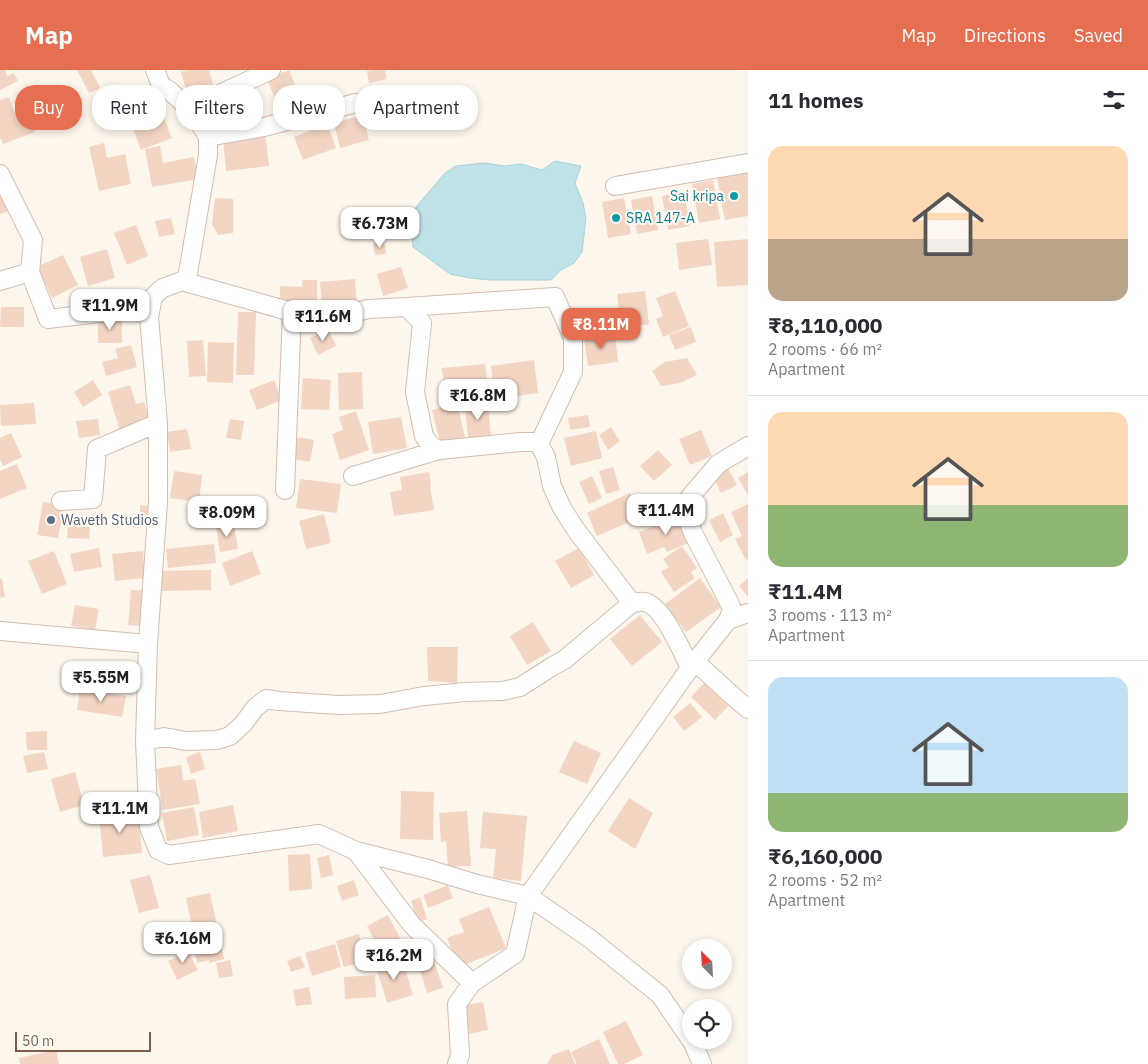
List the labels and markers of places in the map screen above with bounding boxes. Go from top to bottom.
place label: Sai kripa [670,187,725,205]
marker: Sai kripa [728,190,740,202]
pin: ₹6.73M [339,206,421,249]
place label: SRA 147-A [626,209,695,227]
marker: SRA 147-A [610,212,622,224]
pin: ₹11.9M [69,288,151,331]
pin: ₹11.6M [282,300,364,342]
pin: ₹8.11M [560,308,642,350]
pin: ₹16.8M [437,378,519,421]
pin: ₹11.4M [625,494,707,536]
pin: ₹8.09M [186,496,268,538]
place label: Waveth Studios [61,511,159,529]
marker: Waveth Studios [45,514,57,526]
pin: ₹5.55M [60,660,142,703]
pin: ₹11.1M [79,792,161,834]
pin: ₹6.16M [142,922,224,964]
pin: ₹16.2M [353,938,435,981]

